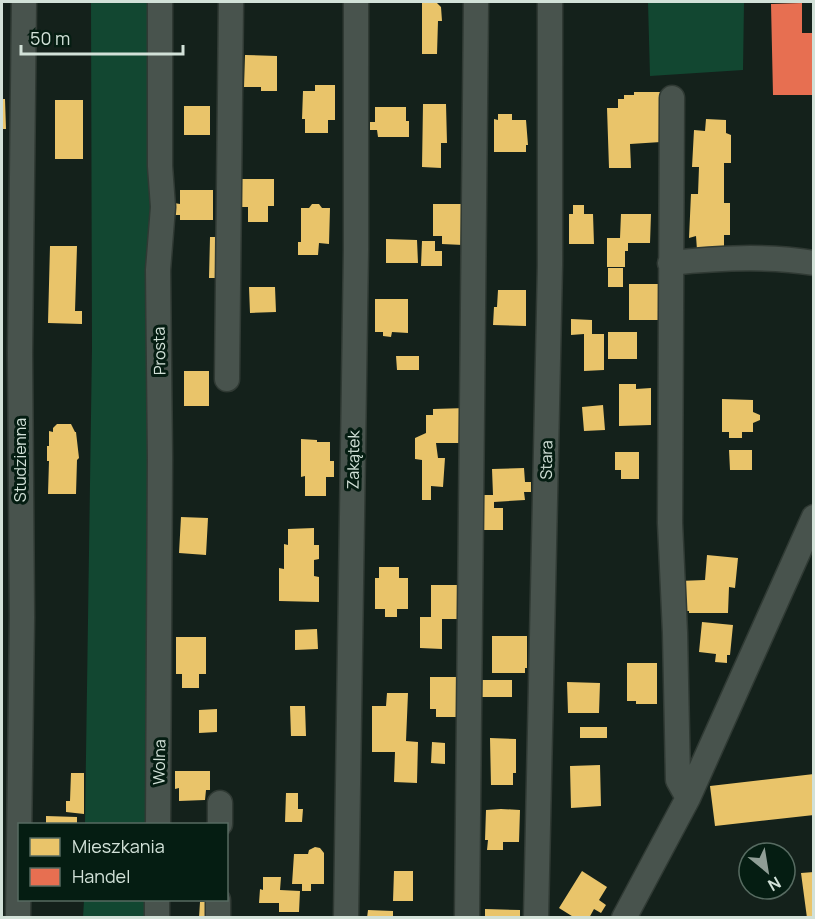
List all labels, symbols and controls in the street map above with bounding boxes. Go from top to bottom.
scale bar [21,18,183,56]
text: 50 m [30,26,70,50]
street label: Prosta [148,327,170,375]
street label: Studzienna [9,418,31,502]
street label: Zakątek [341,429,365,490]
street label: Stara [535,440,557,480]
street label: Wolna [148,739,170,785]
legend [18,823,228,901]
text: Mieszkania [72,834,165,858]
north arrow [737,841,797,901]
text: Handel [72,864,130,888]
text: N [764,872,785,896]

